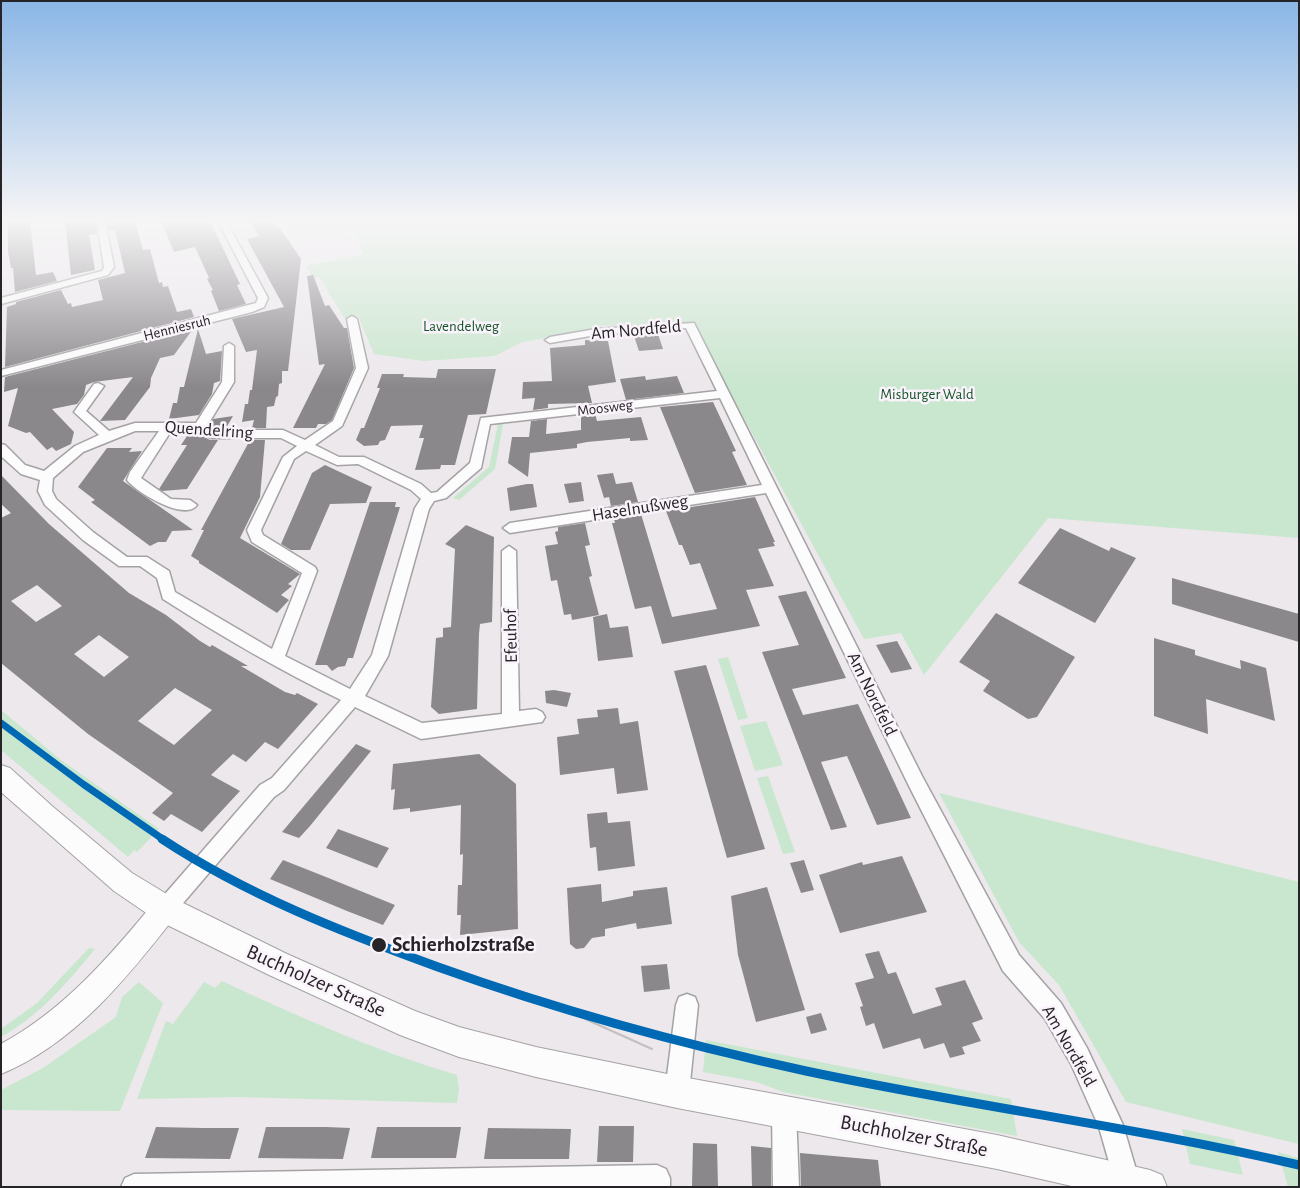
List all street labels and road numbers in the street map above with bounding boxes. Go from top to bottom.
street label: Henniesruh [142,311,212,345]
street label: Am Nordfeld [590,315,682,345]
street label: Moosweg [576,396,634,420]
street label: Quendelring [164,416,254,444]
street label: Haselnußweg [590,490,690,526]
street label: Efeuhof [500,609,522,663]
street label: Am Nordfeld [842,649,902,739]
street label: Buchholzer Straße [242,939,390,1023]
street label: Am Nordfeld [1037,1001,1101,1091]
street label: Buchholzer Straße [838,1109,990,1163]

